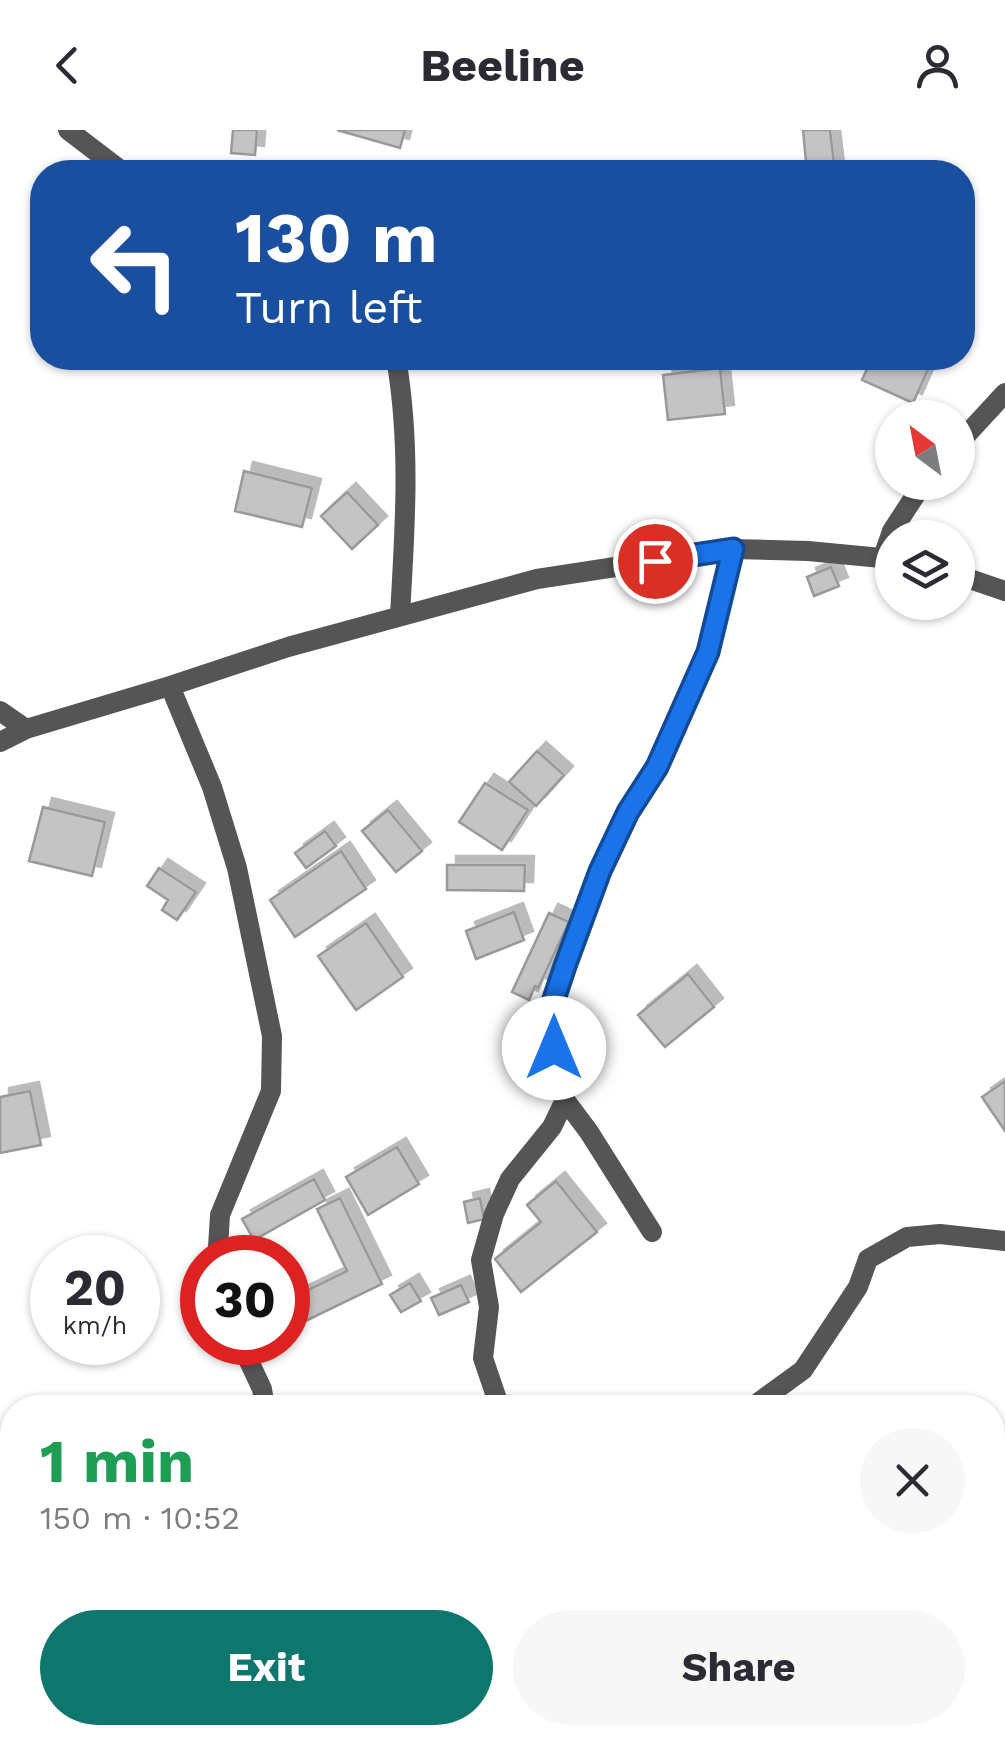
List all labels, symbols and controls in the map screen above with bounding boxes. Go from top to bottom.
icon: back [40,38,95,93]
icon: person [910,38,965,93]
text: Beeline [420,39,585,92]
text: 130 m [235,197,438,279]
icon: left [70,200,200,330]
text: Turn left [235,281,422,334]
north arrow [875,400,975,500]
map controls [875,400,975,620]
pin [613,519,698,604]
button: layers [875,520,975,620]
icon: arrive [628,534,683,589]
position arrow [502,996,606,1100]
speed limit sign: 30 [180,1235,310,1365]
text: 20 [64,1258,126,1317]
text: km/h [63,1311,127,1340]
text: 1 min [40,1426,194,1497]
button: close [860,1428,965,1533]
text: 150 m · 10:52 [40,1499,240,1537]
button: Exit [40,1610,493,1725]
button: Share [513,1610,965,1725]

